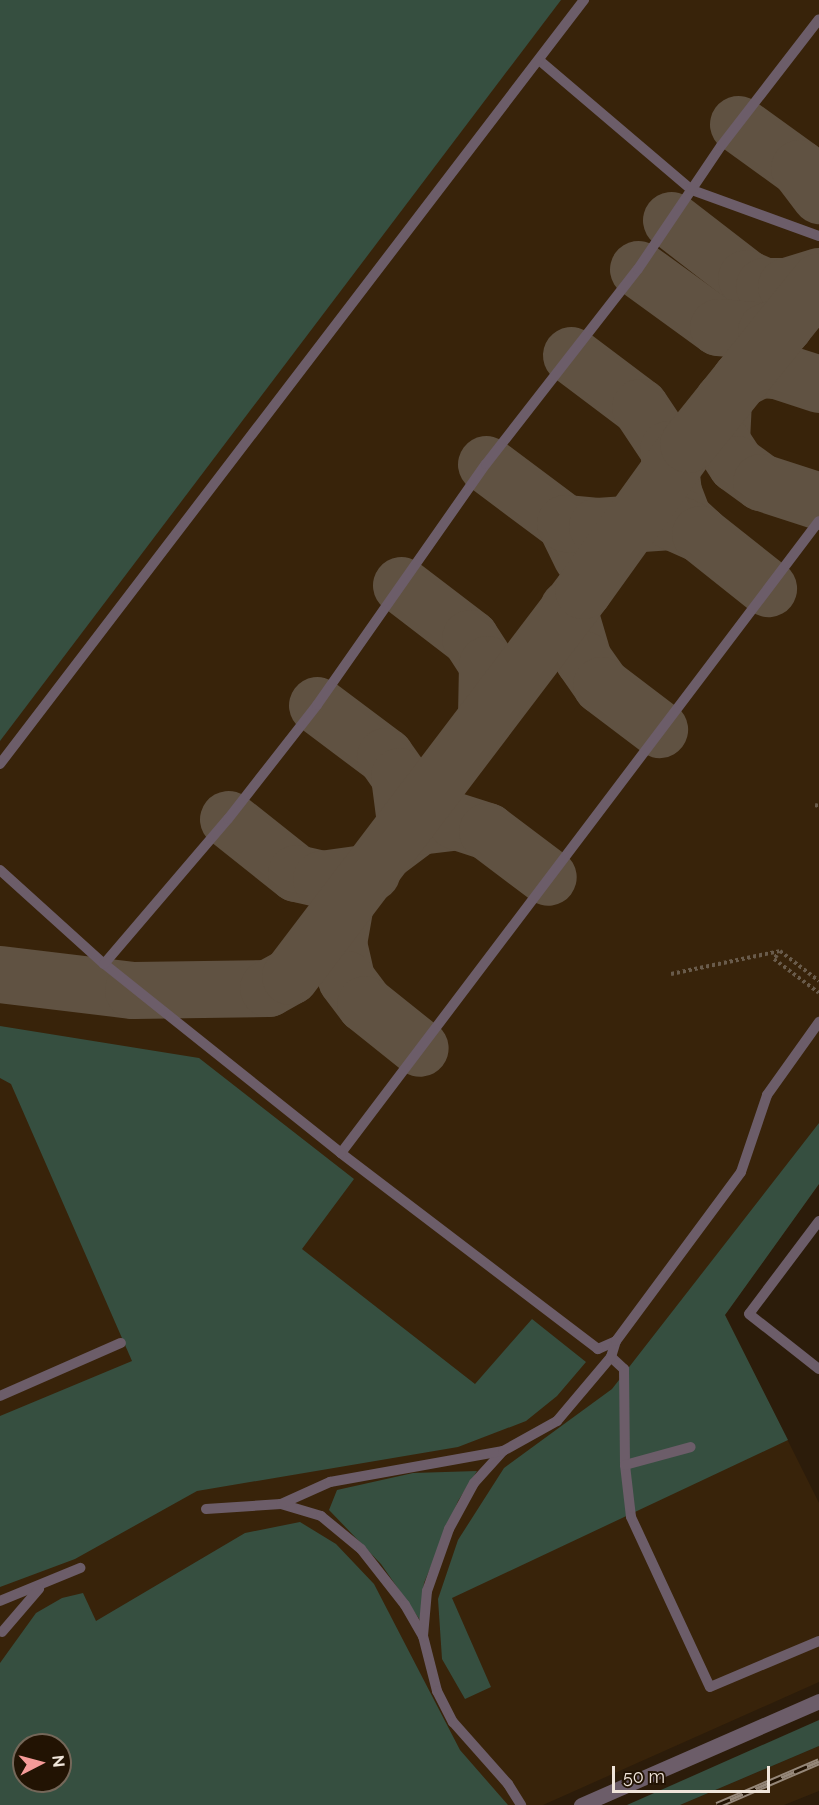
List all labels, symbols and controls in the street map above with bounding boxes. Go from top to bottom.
north arrow [12,1733,72,1793]
text: N [48,1754,68,1768]
scale bar [615,1754,772,1792]
text: 50 m [623,1766,665,1787]

